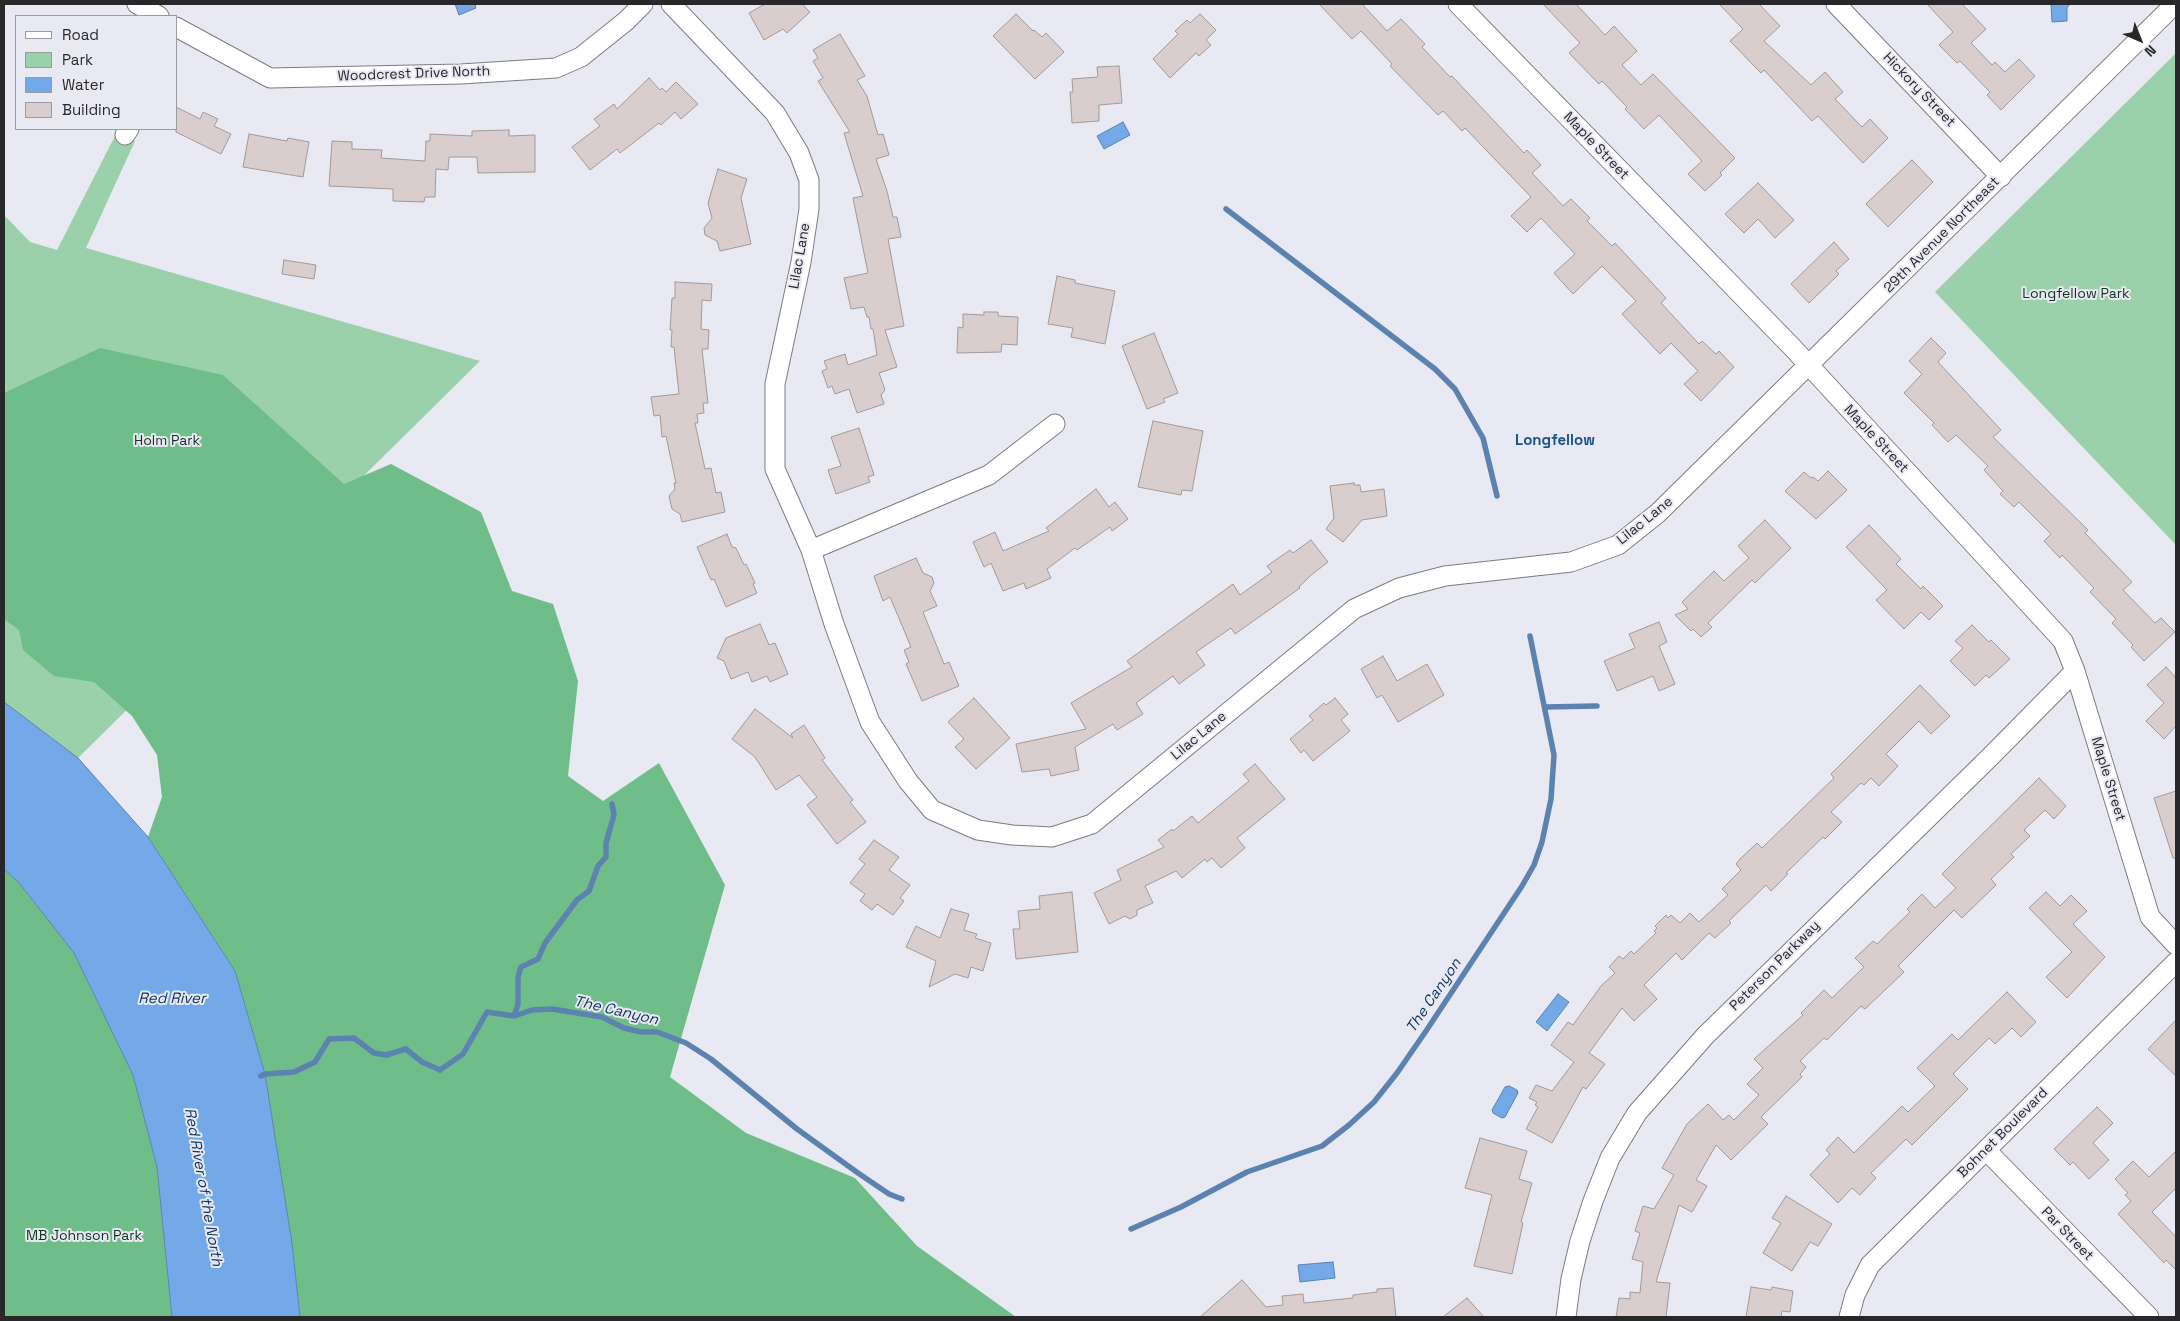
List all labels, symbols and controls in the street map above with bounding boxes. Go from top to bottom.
legend [15,15,178,130]
north arrow [2115,15,2165,65]
text: Road [62,25,99,44]
text: N [2141,41,2160,61]
street label: Hickory Street [1879,49,1959,131]
text: Park [62,50,93,69]
street label: Woodcrest Drive North [337,63,491,85]
text: Water [62,75,104,94]
text: Building [62,100,121,119]
street label: Maple Street [1560,109,1632,183]
street label: 29th Avenue Northeast [1881,174,2003,296]
street label: Lilac Lane [786,222,814,290]
park label: Longfellow Park [2022,286,2130,302]
street label: Maple Street [1840,401,1912,477]
district label: Longfellow [1515,432,1595,450]
park label: Holm Park [134,433,200,449]
street label: Lilac Lane [1614,493,1676,549]
street label: Lilac Lane [1168,708,1230,764]
street label: Maple Street [2087,735,2129,823]
street label: Peterson Parkway [1726,917,1824,1015]
water label: The Canyon [1403,955,1465,1037]
water label: Red River [138,990,206,1008]
water label: The Canyon [572,993,660,1029]
street label: Bohnet Boulevard [1954,1084,2052,1182]
water label: Red River of the North [180,1106,226,1268]
street label: Par Street [2037,1204,2097,1264]
park label: MB Johnson Park [26,1228,142,1244]

